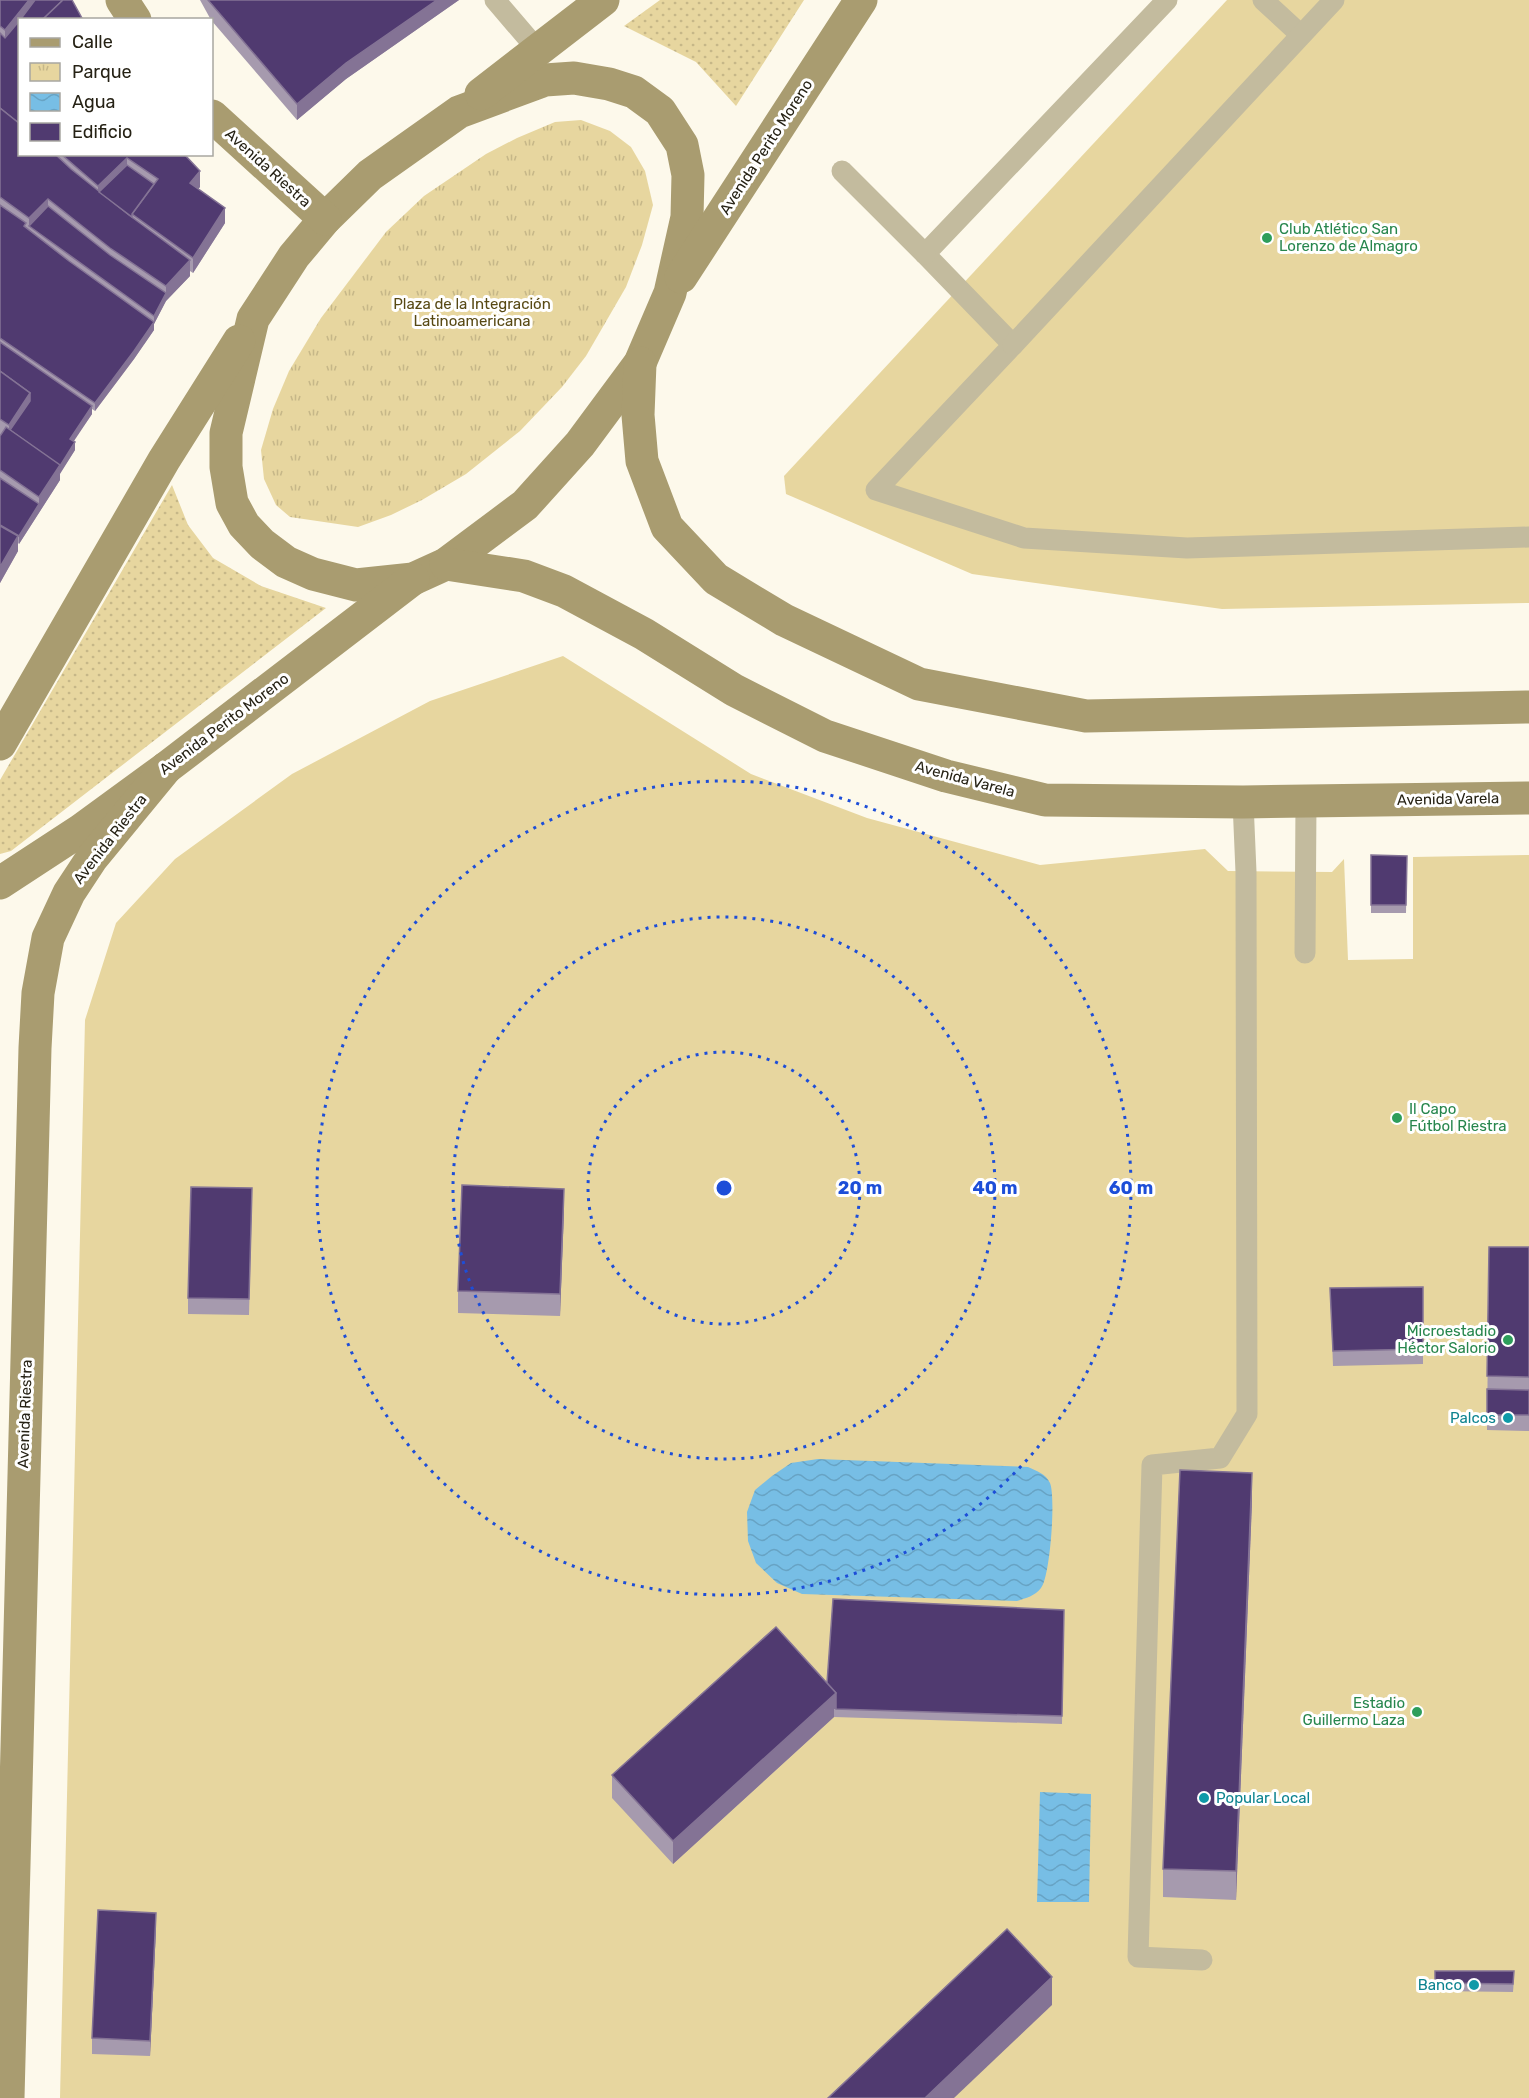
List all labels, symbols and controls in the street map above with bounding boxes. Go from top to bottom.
legend [18,18,213,156]
text: Calle [72,31,113,53]
text: Parque [72,61,132,83]
street label: Avenida Perito Moreno [716,76,816,218]
text: Agua [72,91,115,113]
text: Edificio [72,121,132,143]
street label: Avenida Riestra [222,125,314,211]
place label: Club Atlético San Lorenzo de Almagro [1279,220,1418,255]
marker: Club Atlético San Lorenzo de Almagro [1260,231,1274,245]
park label: Plaza de la Integración Latinoamericana [393,295,551,330]
street label: Avenida Perito Moreno [156,670,292,778]
street label: Avenida Varela [913,757,1017,801]
street label: Avenida Varela [1397,789,1499,809]
street label: Avenida Riestra [69,791,151,887]
place label: Il Capo Fútbol Riestra [1409,1100,1507,1135]
marker: Il Capo Fútbol Riestra [1390,1111,1404,1125]
text: 20 m [838,1177,882,1199]
text: 40 m [973,1177,1017,1199]
text: 60 m [1109,1177,1153,1199]
centre of rings [714,1178,734,1198]
place label: Microestadio Héctor Salorio [1397,1322,1496,1357]
marker: Microestadio Héctor Salorio [1501,1333,1515,1347]
street label: Avenida Riestra [14,1359,36,1469]
place label: Palcos [1450,1409,1496,1427]
marker: Palcos [1501,1411,1515,1425]
place label: Estadio Guillermo Laza [1302,1694,1405,1729]
marker: Estadio Guillermo Laza [1410,1705,1424,1719]
place label: Popular Local [1216,1789,1310,1807]
marker: Popular Local [1197,1791,1211,1805]
place label: Banco [1418,1976,1462,1994]
marker: Banco [1467,1978,1481,1992]

